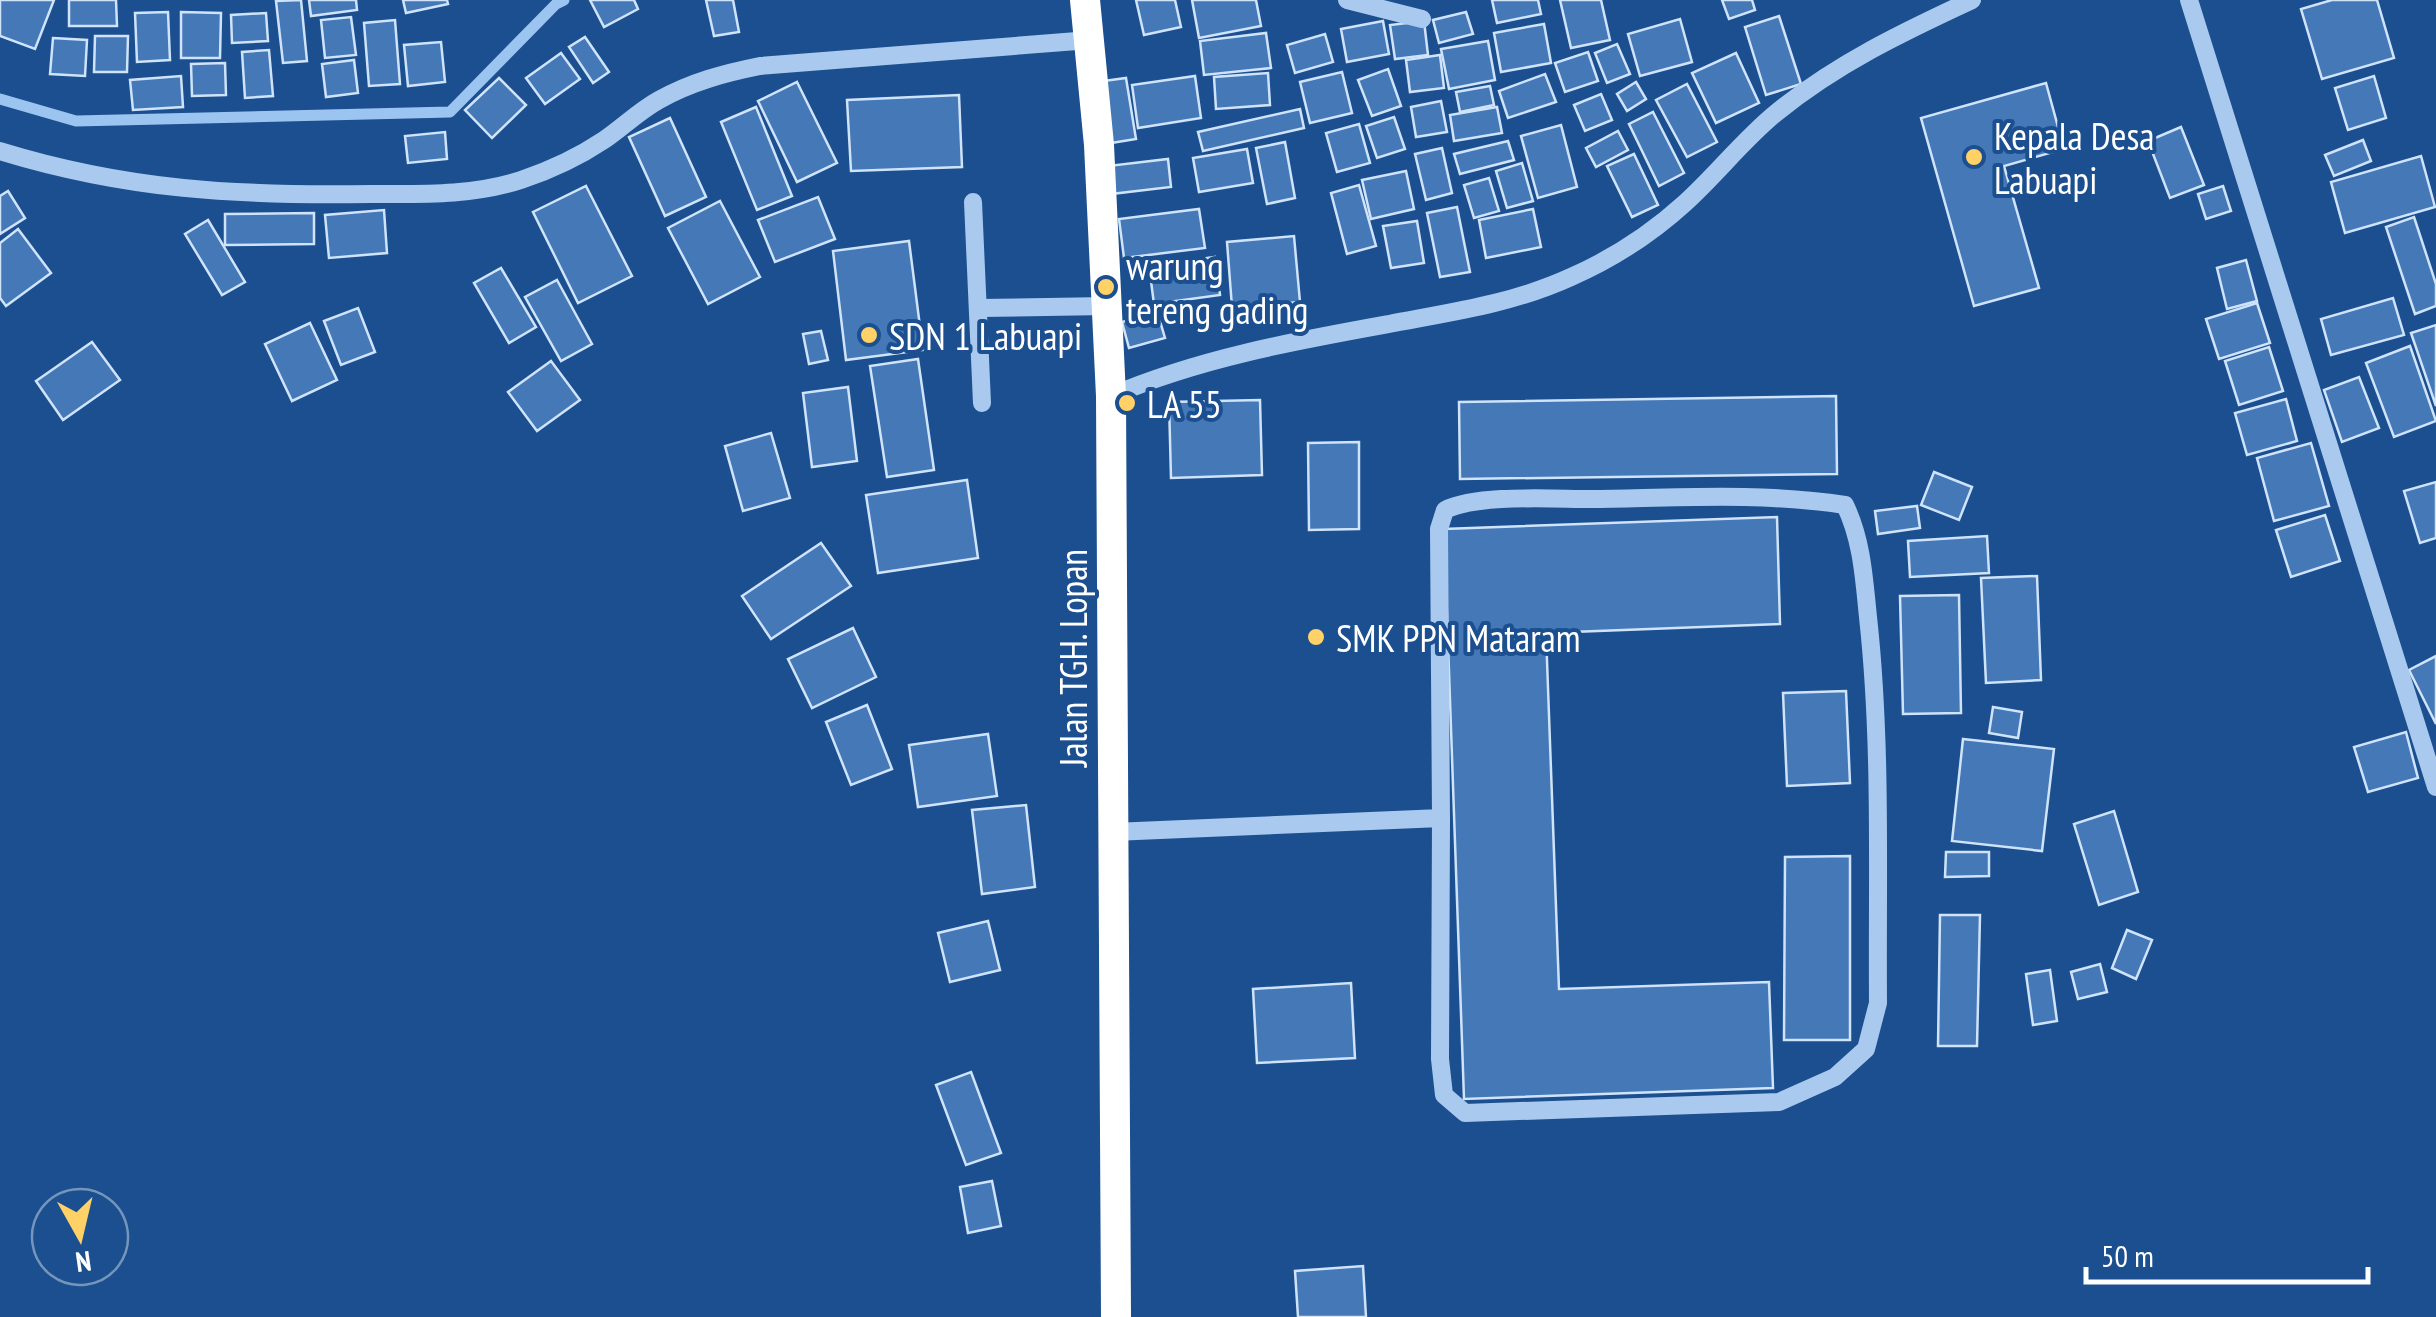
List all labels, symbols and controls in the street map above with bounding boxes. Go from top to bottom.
place label: Kepala Desa Labuapi [1994,111,2154,204]
marker: Kepala Desa Labuapi [1963,146,1985,168]
place label: warung tereng gading [1126,241,1309,334]
marker: warung tereng gading [1095,276,1117,298]
place label: SDN 1 Labuapi [889,311,1082,360]
marker: SDN 1 Labuapi [858,324,880,346]
place label: LA 55 [1147,379,1222,428]
marker: LA 55 [1116,392,1138,414]
street label: Jalan TGH. Lopan [1048,549,1097,768]
place label: SMK PPN Mataram [1336,613,1581,662]
marker: SMK PPN Mataram [1305,626,1327,648]
north arrow [30,1187,130,1287]
scale bar [2086,1222,2368,1284]
text: 50 m [2101,1236,2154,1275]
text: N [73,1243,94,1282]

